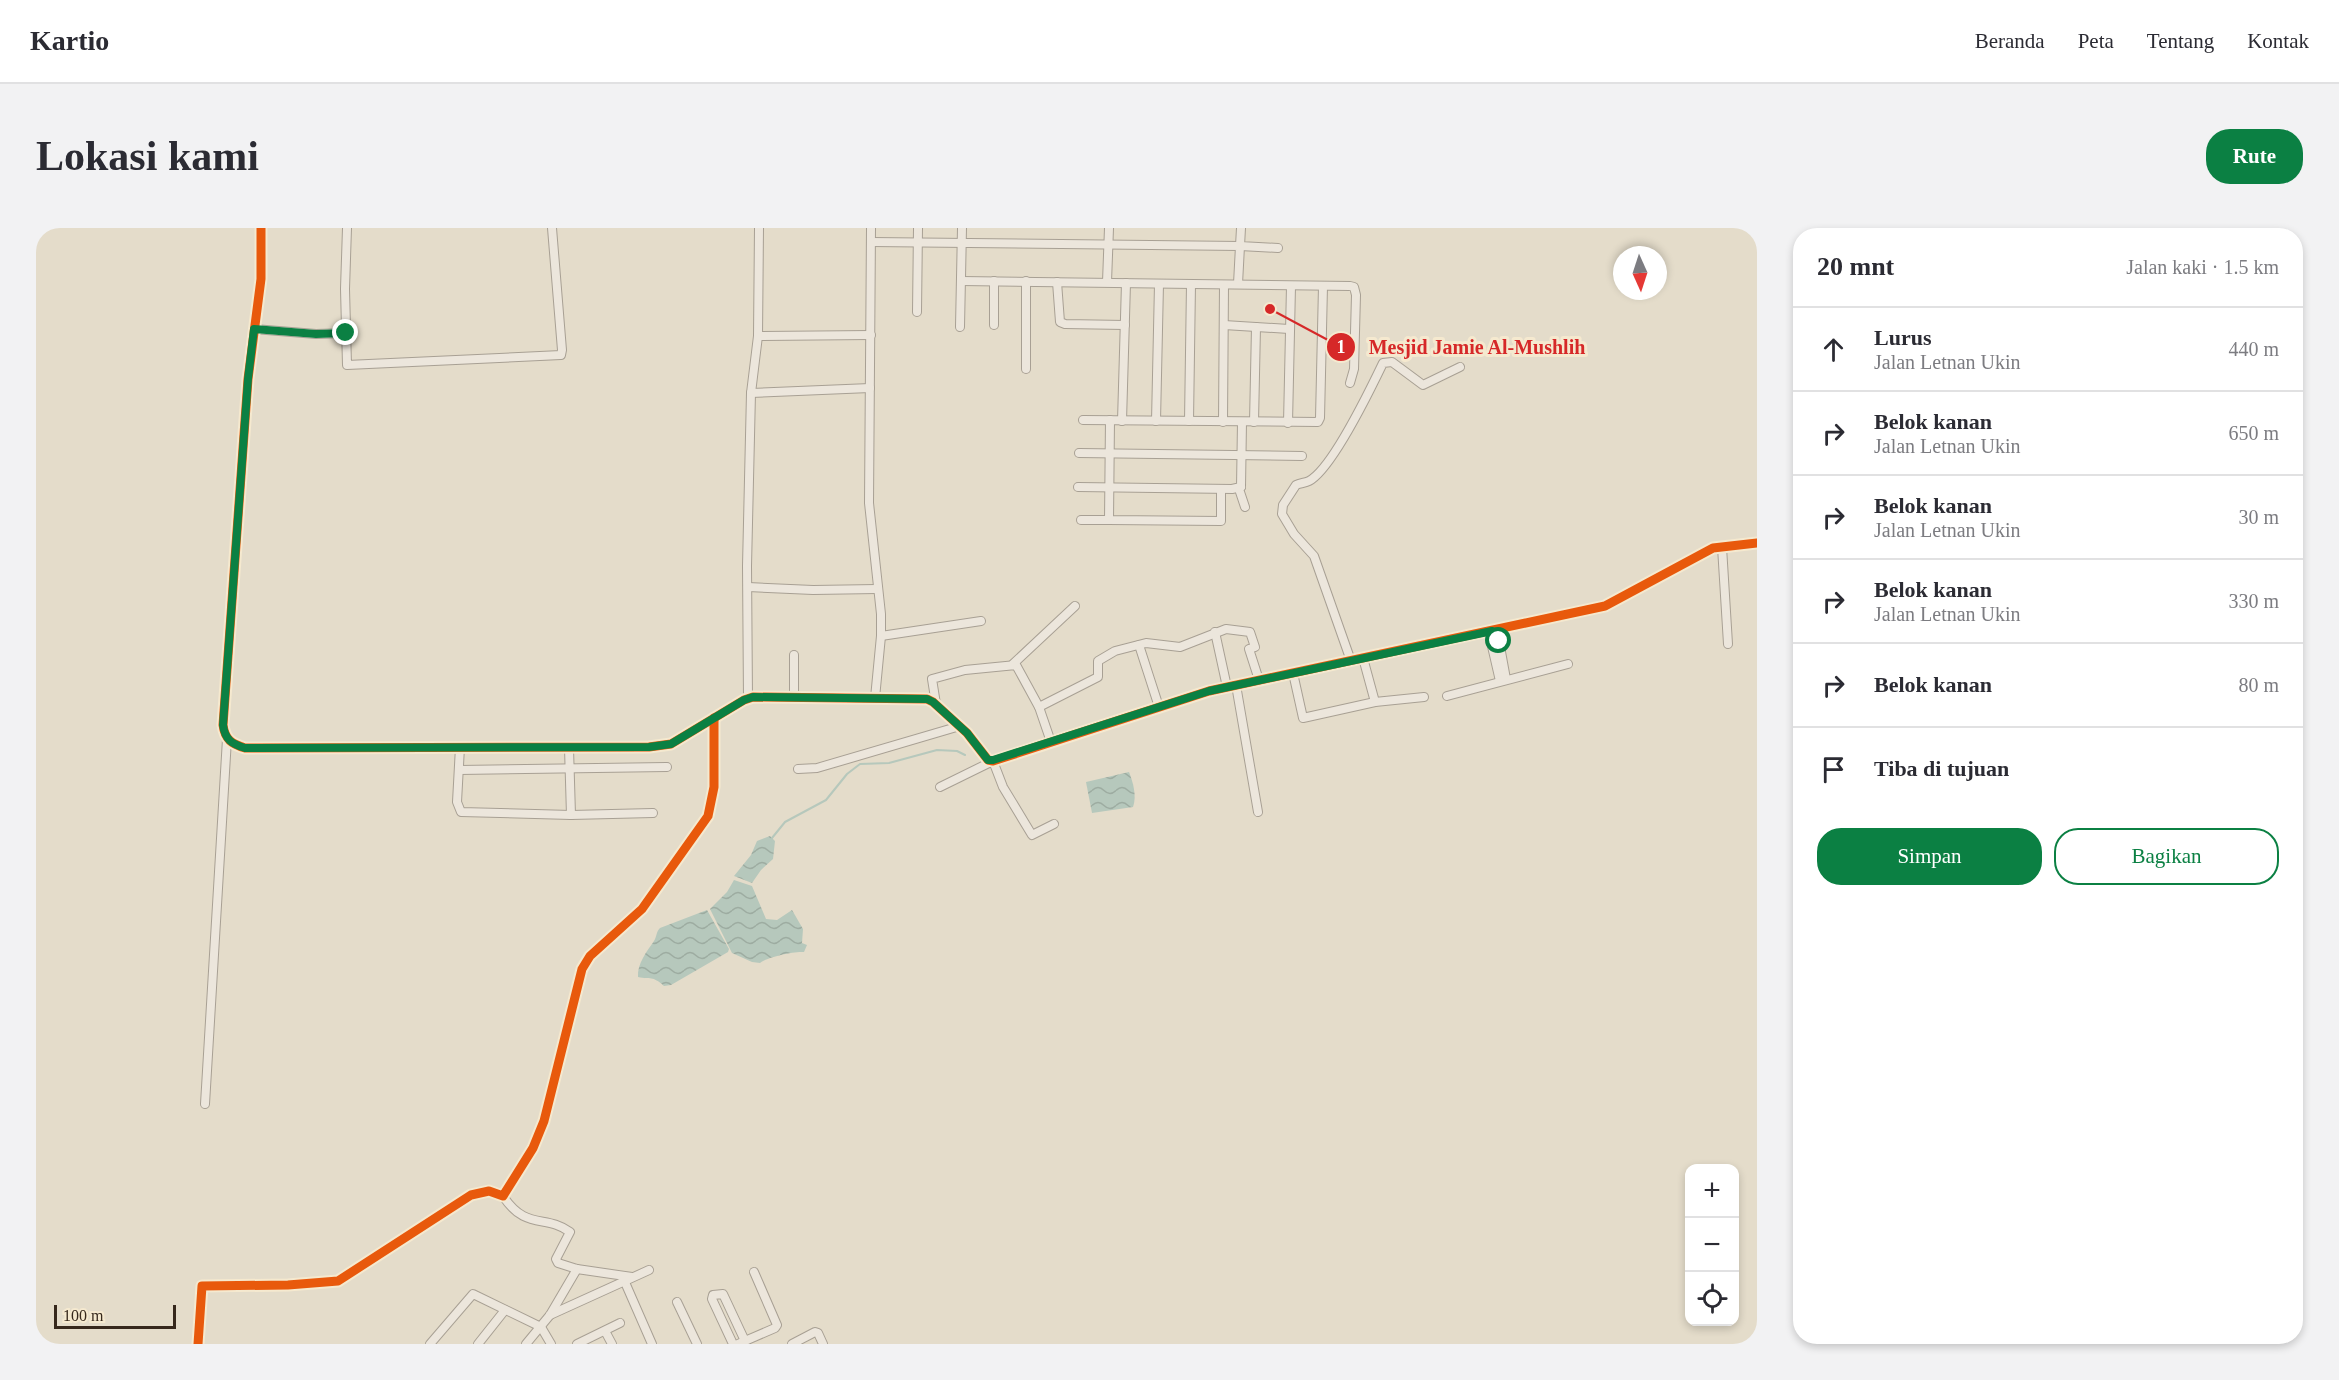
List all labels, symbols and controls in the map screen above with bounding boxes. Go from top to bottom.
text: Kartio [30,25,109,56]
text: Beranda [1975,29,2045,53]
text: Peta [2078,29,2114,53]
text: Tentang [2147,29,2214,53]
text: Kontak [2247,29,2309,53]
button: Rute [2206,129,2303,184]
text: Lokasi kami [36,133,259,179]
north arrow [1613,246,1667,300]
text: 20 mnt [1817,252,1894,281]
text: Jalan kaki · 1.5 km [2126,256,2279,278]
route end [332,319,358,345]
text: Lurus [1874,325,1931,350]
callout: Mesjid Jamie Al-Mushlih [1326,328,1598,366]
icon: ahead [1817,333,1850,366]
text: Mesjid Jamie Al-Mushlih [1369,336,1585,359]
text: 1 [1337,337,1346,357]
text: 440 m [2228,338,2279,360]
text: Jalan Letnan Ukin [1874,351,2021,373]
text: Belok kanan [1874,409,1992,434]
icon: right [1817,417,1850,450]
text: 650 m [2228,422,2279,444]
text: Jalan Letnan Ukin [1874,435,2021,457]
text: Belok kanan [1874,493,1992,518]
icon: right [1817,501,1850,534]
text: 30 m [2238,506,2279,528]
text: Jalan Letnan Ukin [1874,519,2021,541]
text: Belok kanan [1874,577,1992,602]
icon: right [1817,585,1850,618]
text: 330 m [2228,590,2279,612]
text: Jalan Letnan Ukin [1874,603,2021,625]
route start [1485,627,1511,653]
icon: right [1817,669,1850,702]
text: Belok kanan [1874,672,1992,697]
text: 80 m [2238,674,2279,696]
icon: arrive [1817,753,1850,786]
text: Tiba di tujuan [1874,756,2009,781]
button: Simpan [1817,828,2042,885]
button: Bagikan [2054,828,2279,885]
map controls [1685,1164,1739,1326]
button: + [1685,1164,1739,1218]
button: − [1685,1218,1739,1272]
button: locate [1685,1272,1739,1326]
scale bar [54,1302,176,1330]
text: 100 m [63,1307,103,1324]

